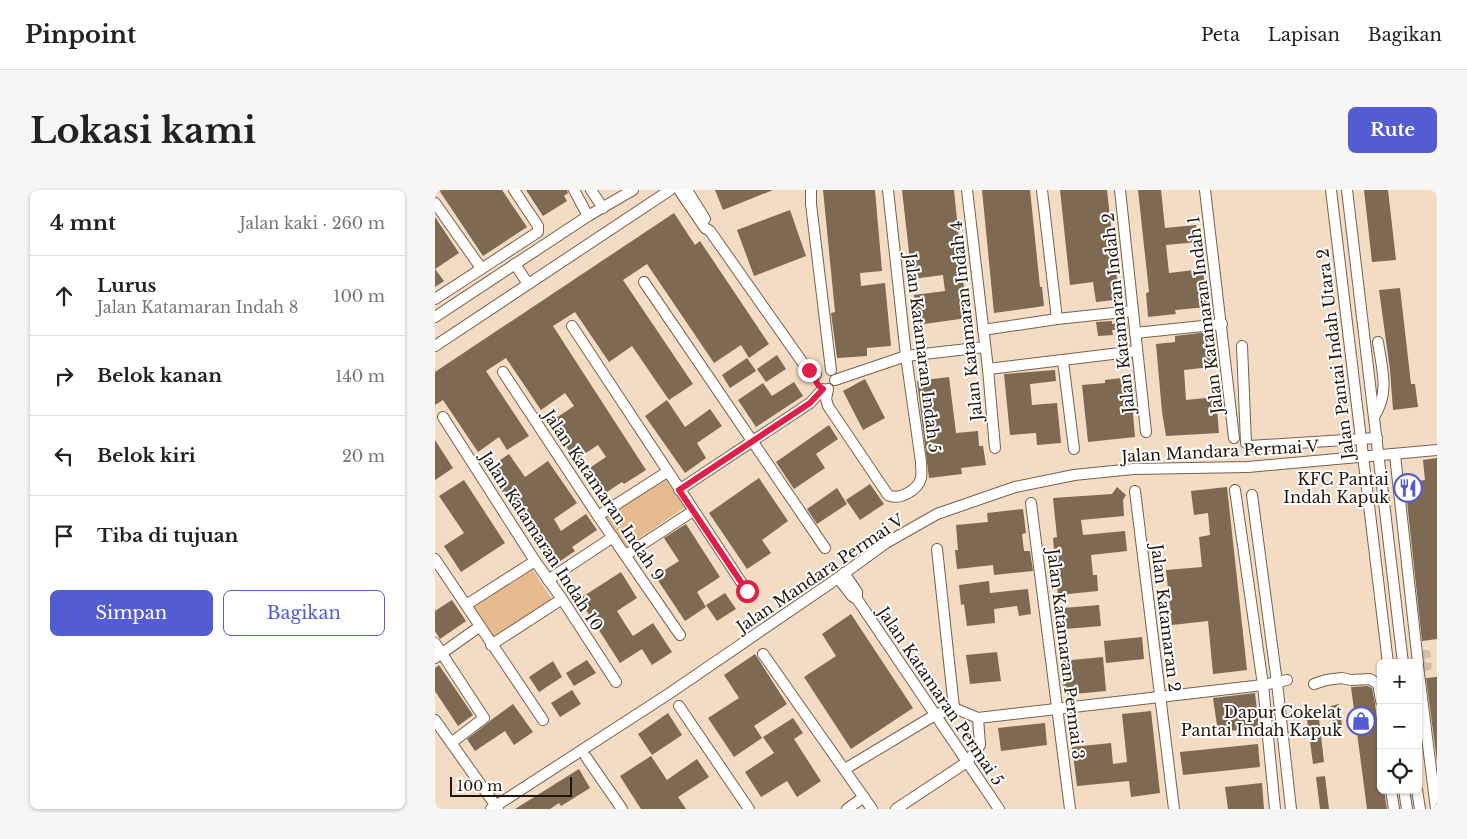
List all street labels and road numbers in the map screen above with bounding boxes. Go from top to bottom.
street label: Jalan Katamaran Indah 2 [1098,212,1139,416]
street label: Jalan Katamaran Indah 1 [1183,215,1227,417]
street label: Jalan Katamaran Indah 4 [946,220,987,424]
street label: Jalan Pantai Indah Utara 2 [1312,248,1358,462]
street label: Jalan Katamaran Indah 5 [901,250,945,454]
street label: Jalan Katamaran Indah 9 [538,404,669,584]
street label: Jalan Mandara Permai V [1119,436,1320,466]
street label: Jalan Katamaran Indah 10 [475,446,608,635]
street label: Jalan Mandara Permai V [731,509,908,638]
street label: Jalan Katamaran 2 [1147,541,1185,693]
street label: Jalan Katamaran Permai 3 [1043,546,1089,760]
street label: Jalan Katamaran Permai 5 [873,601,1008,789]

